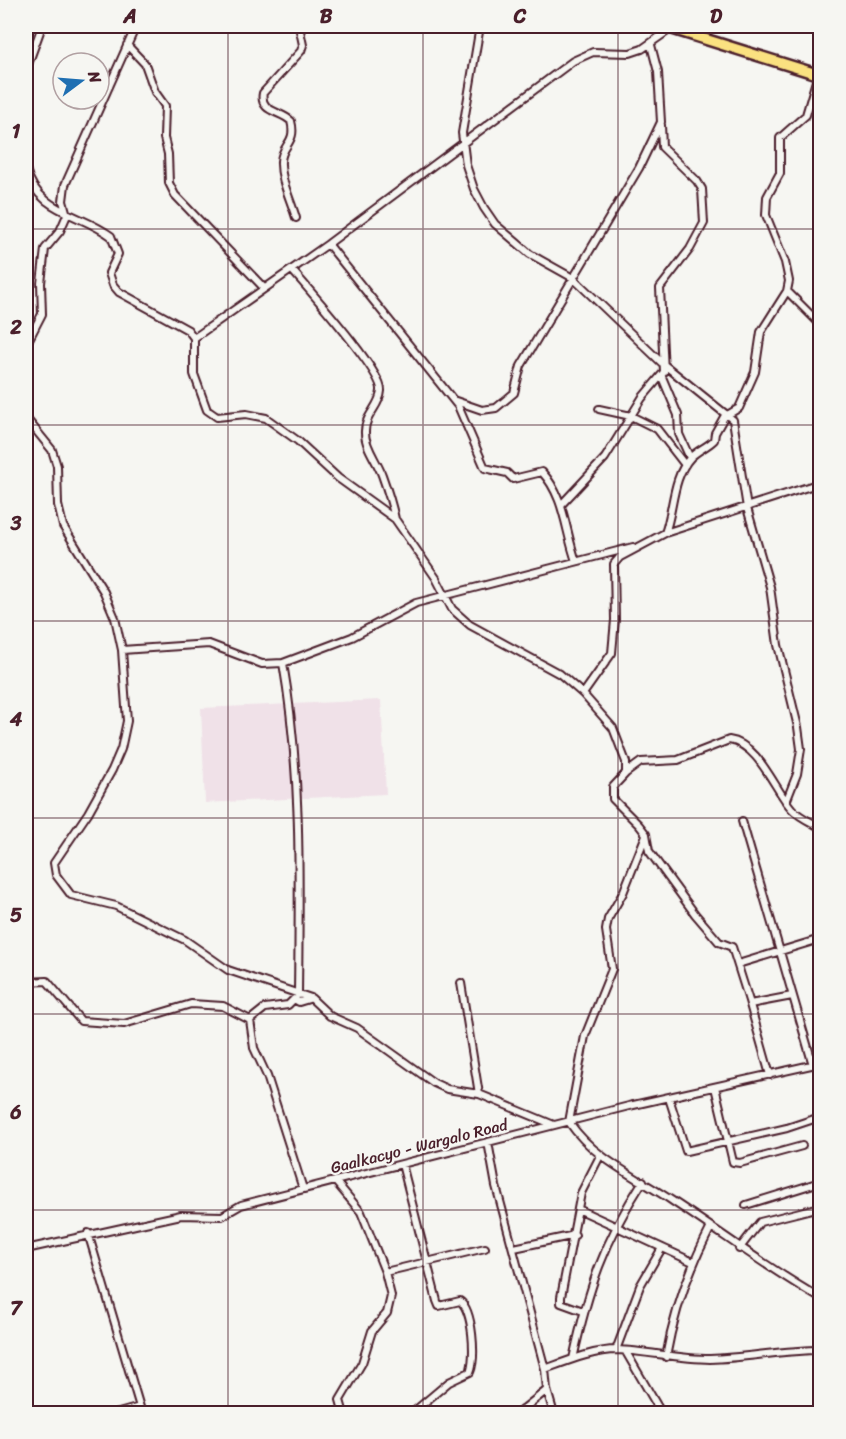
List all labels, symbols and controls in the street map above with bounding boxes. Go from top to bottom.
text: A [122,0,137,34]
text: B [320,0,333,34]
text: C [513,0,527,34]
text: D [710,0,723,34]
north arrow [51,51,111,111]
text: N [79,67,111,87]
text: 1 [12,114,21,149]
text: 2 [9,310,22,345]
text: 3 [10,506,22,541]
text: 4 [9,702,23,737]
text: 5 [10,898,22,933]
text: 6 [9,1095,22,1130]
street label: Gaalkacyo - Wargalo Road [327,1110,512,1182]
text: 7 [10,1291,23,1326]

